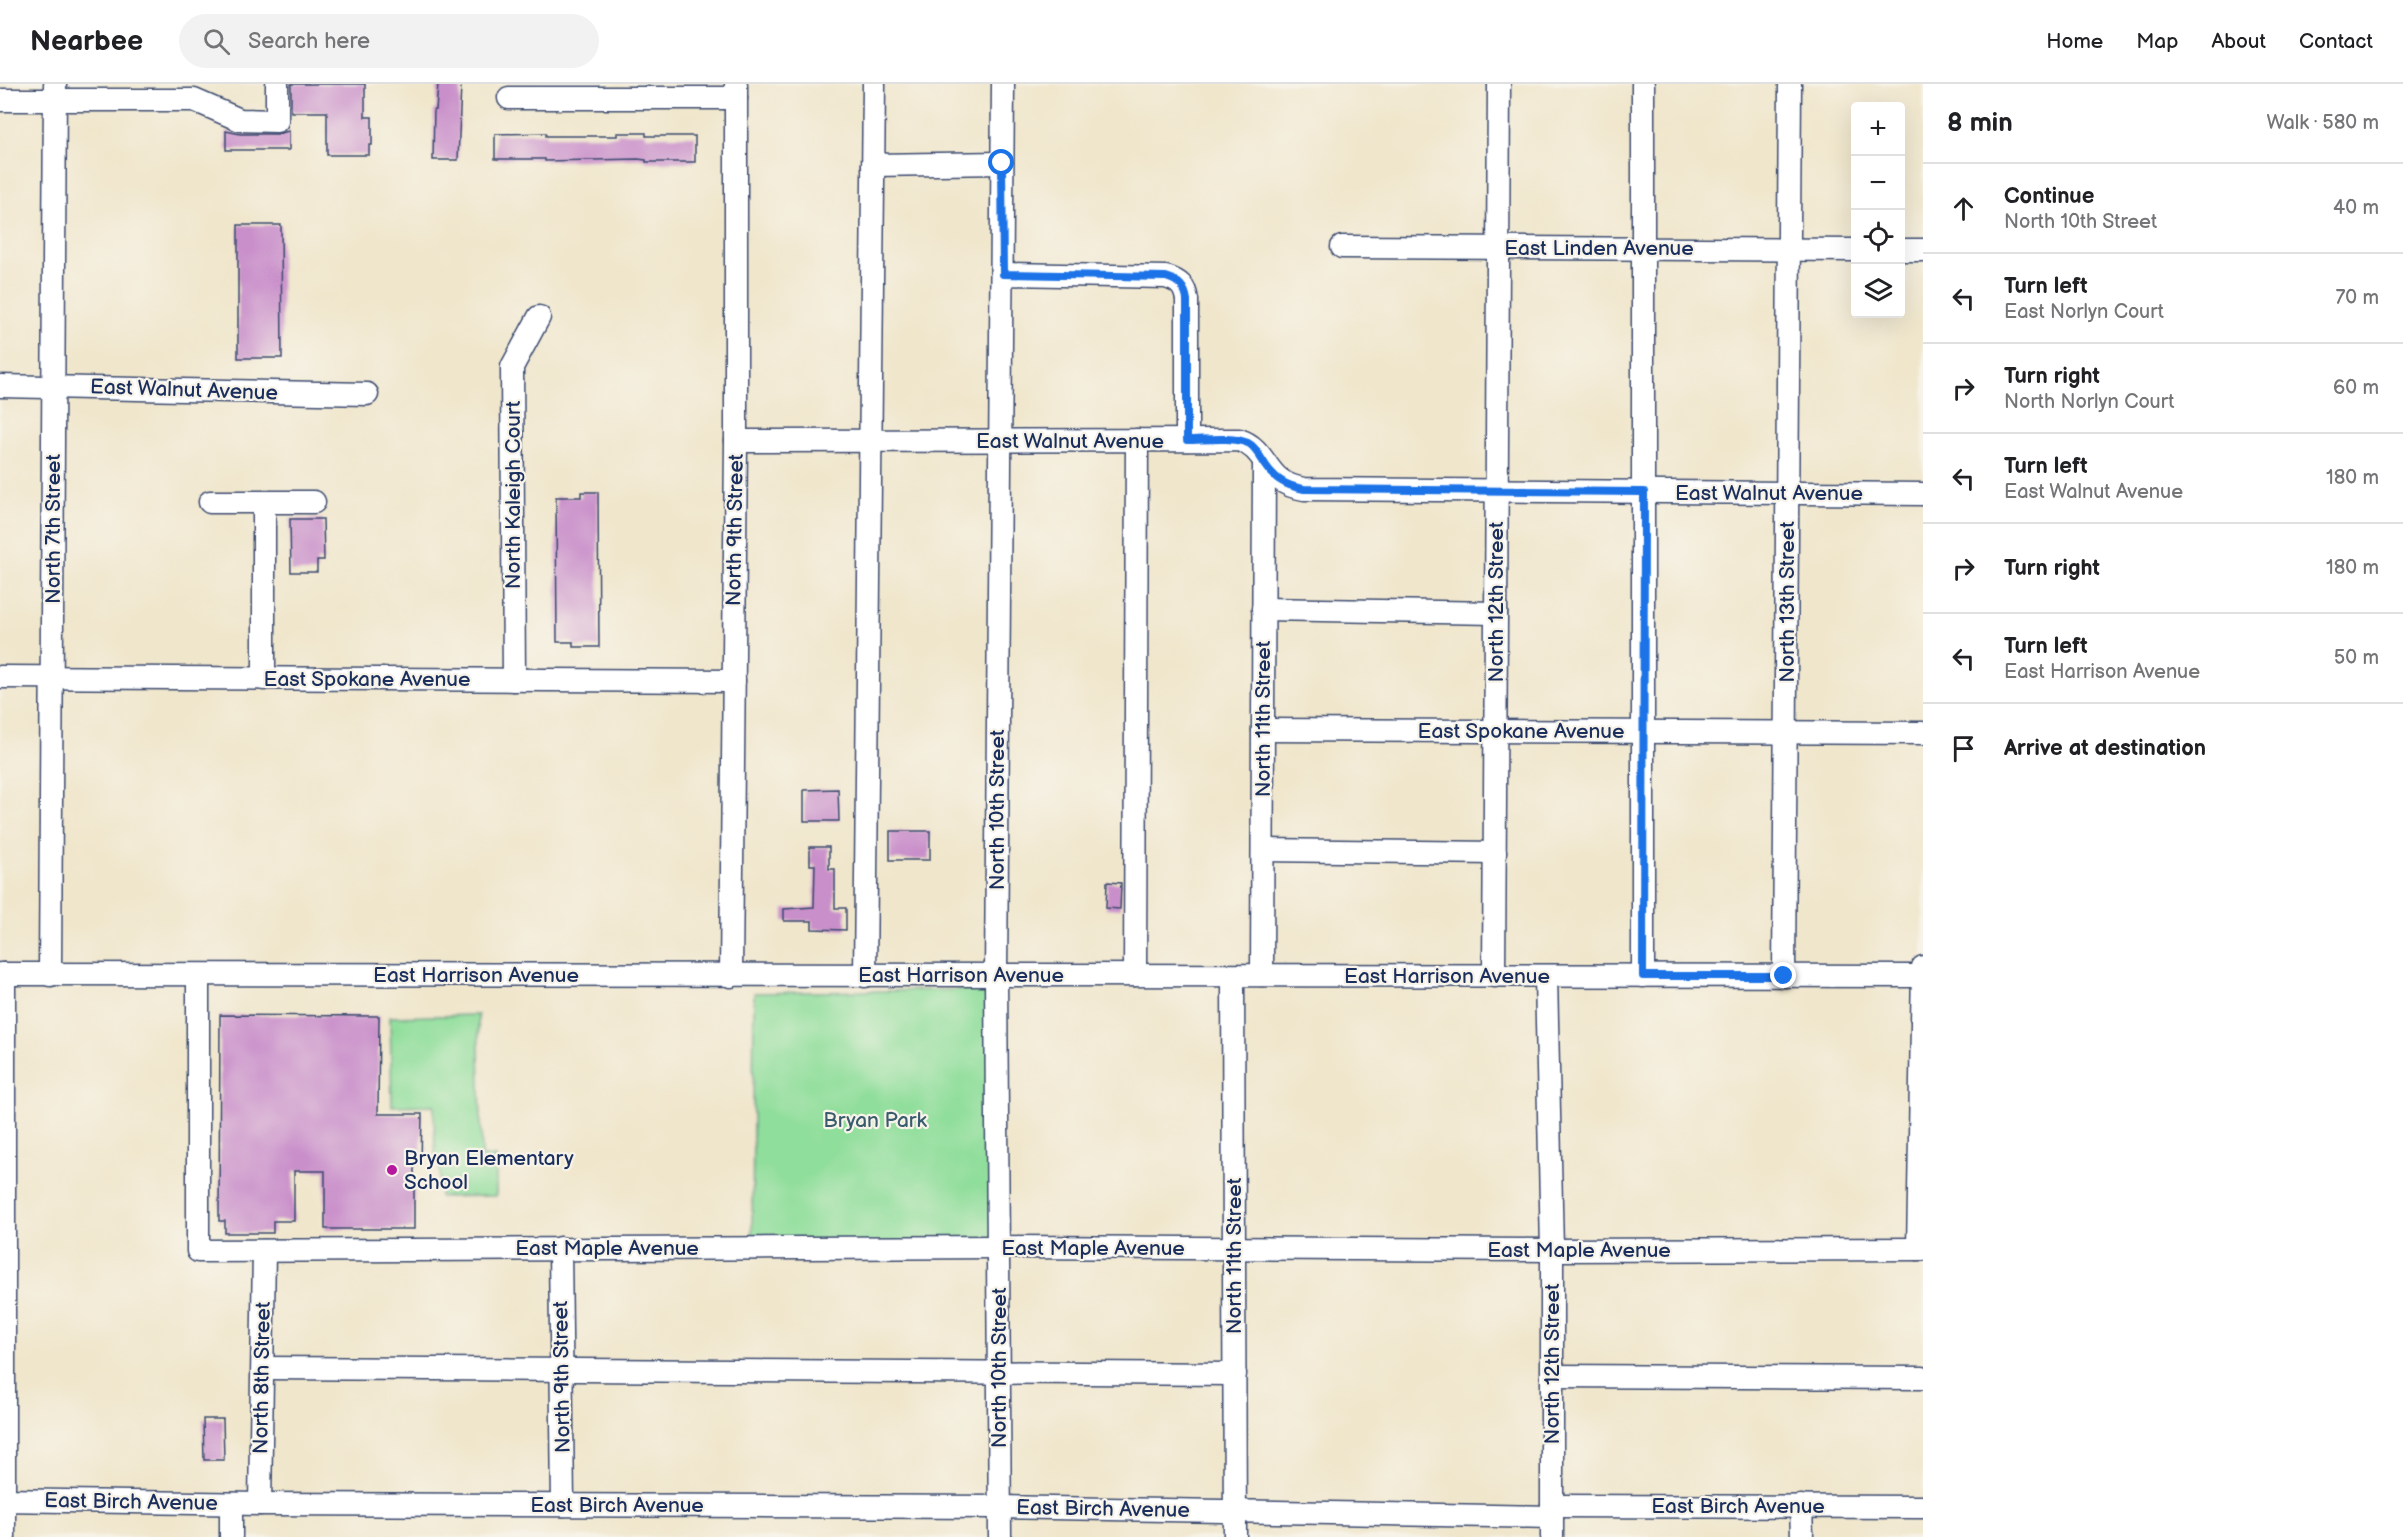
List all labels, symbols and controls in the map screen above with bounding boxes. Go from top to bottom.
search box [179,14,599,68]
text: Nearbee [30,25,143,58]
icon: search [200,25,233,58]
text: Search here [248,28,370,55]
text: Home [2046,29,2103,54]
text: Map [2136,29,2178,54]
text: About [2211,29,2266,54]
text: Contact [2299,29,2373,54]
map controls [1851,102,1905,318]
button: + [1851,102,1905,156]
text: 8 min [1947,108,2013,139]
text: Walk · 580 m [2266,111,2379,135]
route start [988,149,1014,175]
button: − [1851,156,1905,210]
text: Continue [2004,183,2094,210]
icon: ahead [1947,192,1980,225]
text: 40 m [2333,196,2379,220]
button: locate [1851,210,1905,264]
text: North 10th Street [2004,210,2157,234]
street label: East Linden Avenue [1504,236,1694,261]
button: layers [1851,264,1905,318]
text: Turn left [2004,273,2088,300]
icon: left [1947,282,1980,315]
text: 70 m [2335,286,2379,310]
text: East Norlyn Court [2004,300,2164,324]
text: Turn right [2004,363,2100,390]
icon: right [1947,372,1980,405]
street label: East Walnut Avenue [90,374,278,406]
text: 60 m [2333,376,2379,400]
text: North Norlyn Court [2004,390,2174,414]
street label: North Kaleigh Court [501,400,526,589]
street label: East Walnut Avenue [976,429,1164,454]
street label: North 7th Street [41,453,66,604]
street label: North 9th Street [721,453,749,606]
text: Turn left [2004,453,2088,480]
icon: left [1947,462,1980,495]
text: 180 m [2326,466,2379,490]
text: East Walnut Avenue [2004,480,2183,504]
street label: East Walnut Avenue [1675,481,1863,506]
street label: North 12th Street [1484,521,1509,682]
street label: North 13th Street [1775,521,1800,683]
icon: right [1947,552,1980,585]
text: Turn right [2004,555,2100,582]
text: 180 m [2326,556,2379,580]
text: Turn left [2004,633,2088,660]
street label: North 11th Street [1251,640,1276,797]
icon: left [1947,642,1980,675]
text: 50 m [2334,646,2379,670]
text: East Harrison Avenue [2004,660,2200,684]
street label: East Spokane Avenue [264,667,470,692]
street label: East Spokane Avenue [1418,719,1624,744]
street label: North 10th Street [985,729,1010,890]
icon: arrive [1947,732,1980,765]
text: Arrive at destination [2004,735,2206,762]
route end [1770,962,1796,988]
street label: East Harrison Avenue [373,963,579,988]
street label: East Harrison Avenue [858,963,1064,988]
street label: East Harrison Avenue [1344,964,1550,989]
park label: Bryan Park [823,1108,927,1133]
place label: Bryan Elementary School [404,1146,574,1195]
marker: Bryan Elementary School [385,1163,399,1177]
street label: North 11th Street [1222,1177,1247,1334]
street label: East Maple Avenue [515,1236,699,1261]
street label: East Maple Avenue [1001,1236,1185,1261]
street label: East Maple Avenue [1487,1238,1671,1263]
street label: North 12th Street [1540,1283,1565,1444]
street label: North 10th Street [987,1287,1012,1448]
street label: North 9th Street [548,1300,576,1453]
street label: North 8th Street [248,1301,276,1454]
street label: East Birch Avenue [44,1488,218,1516]
street label: East Birch Avenue [530,1493,704,1518]
street label: East Birch Avenue [1651,1494,1825,1519]
street label: East Birch Avenue [1016,1495,1190,1523]

